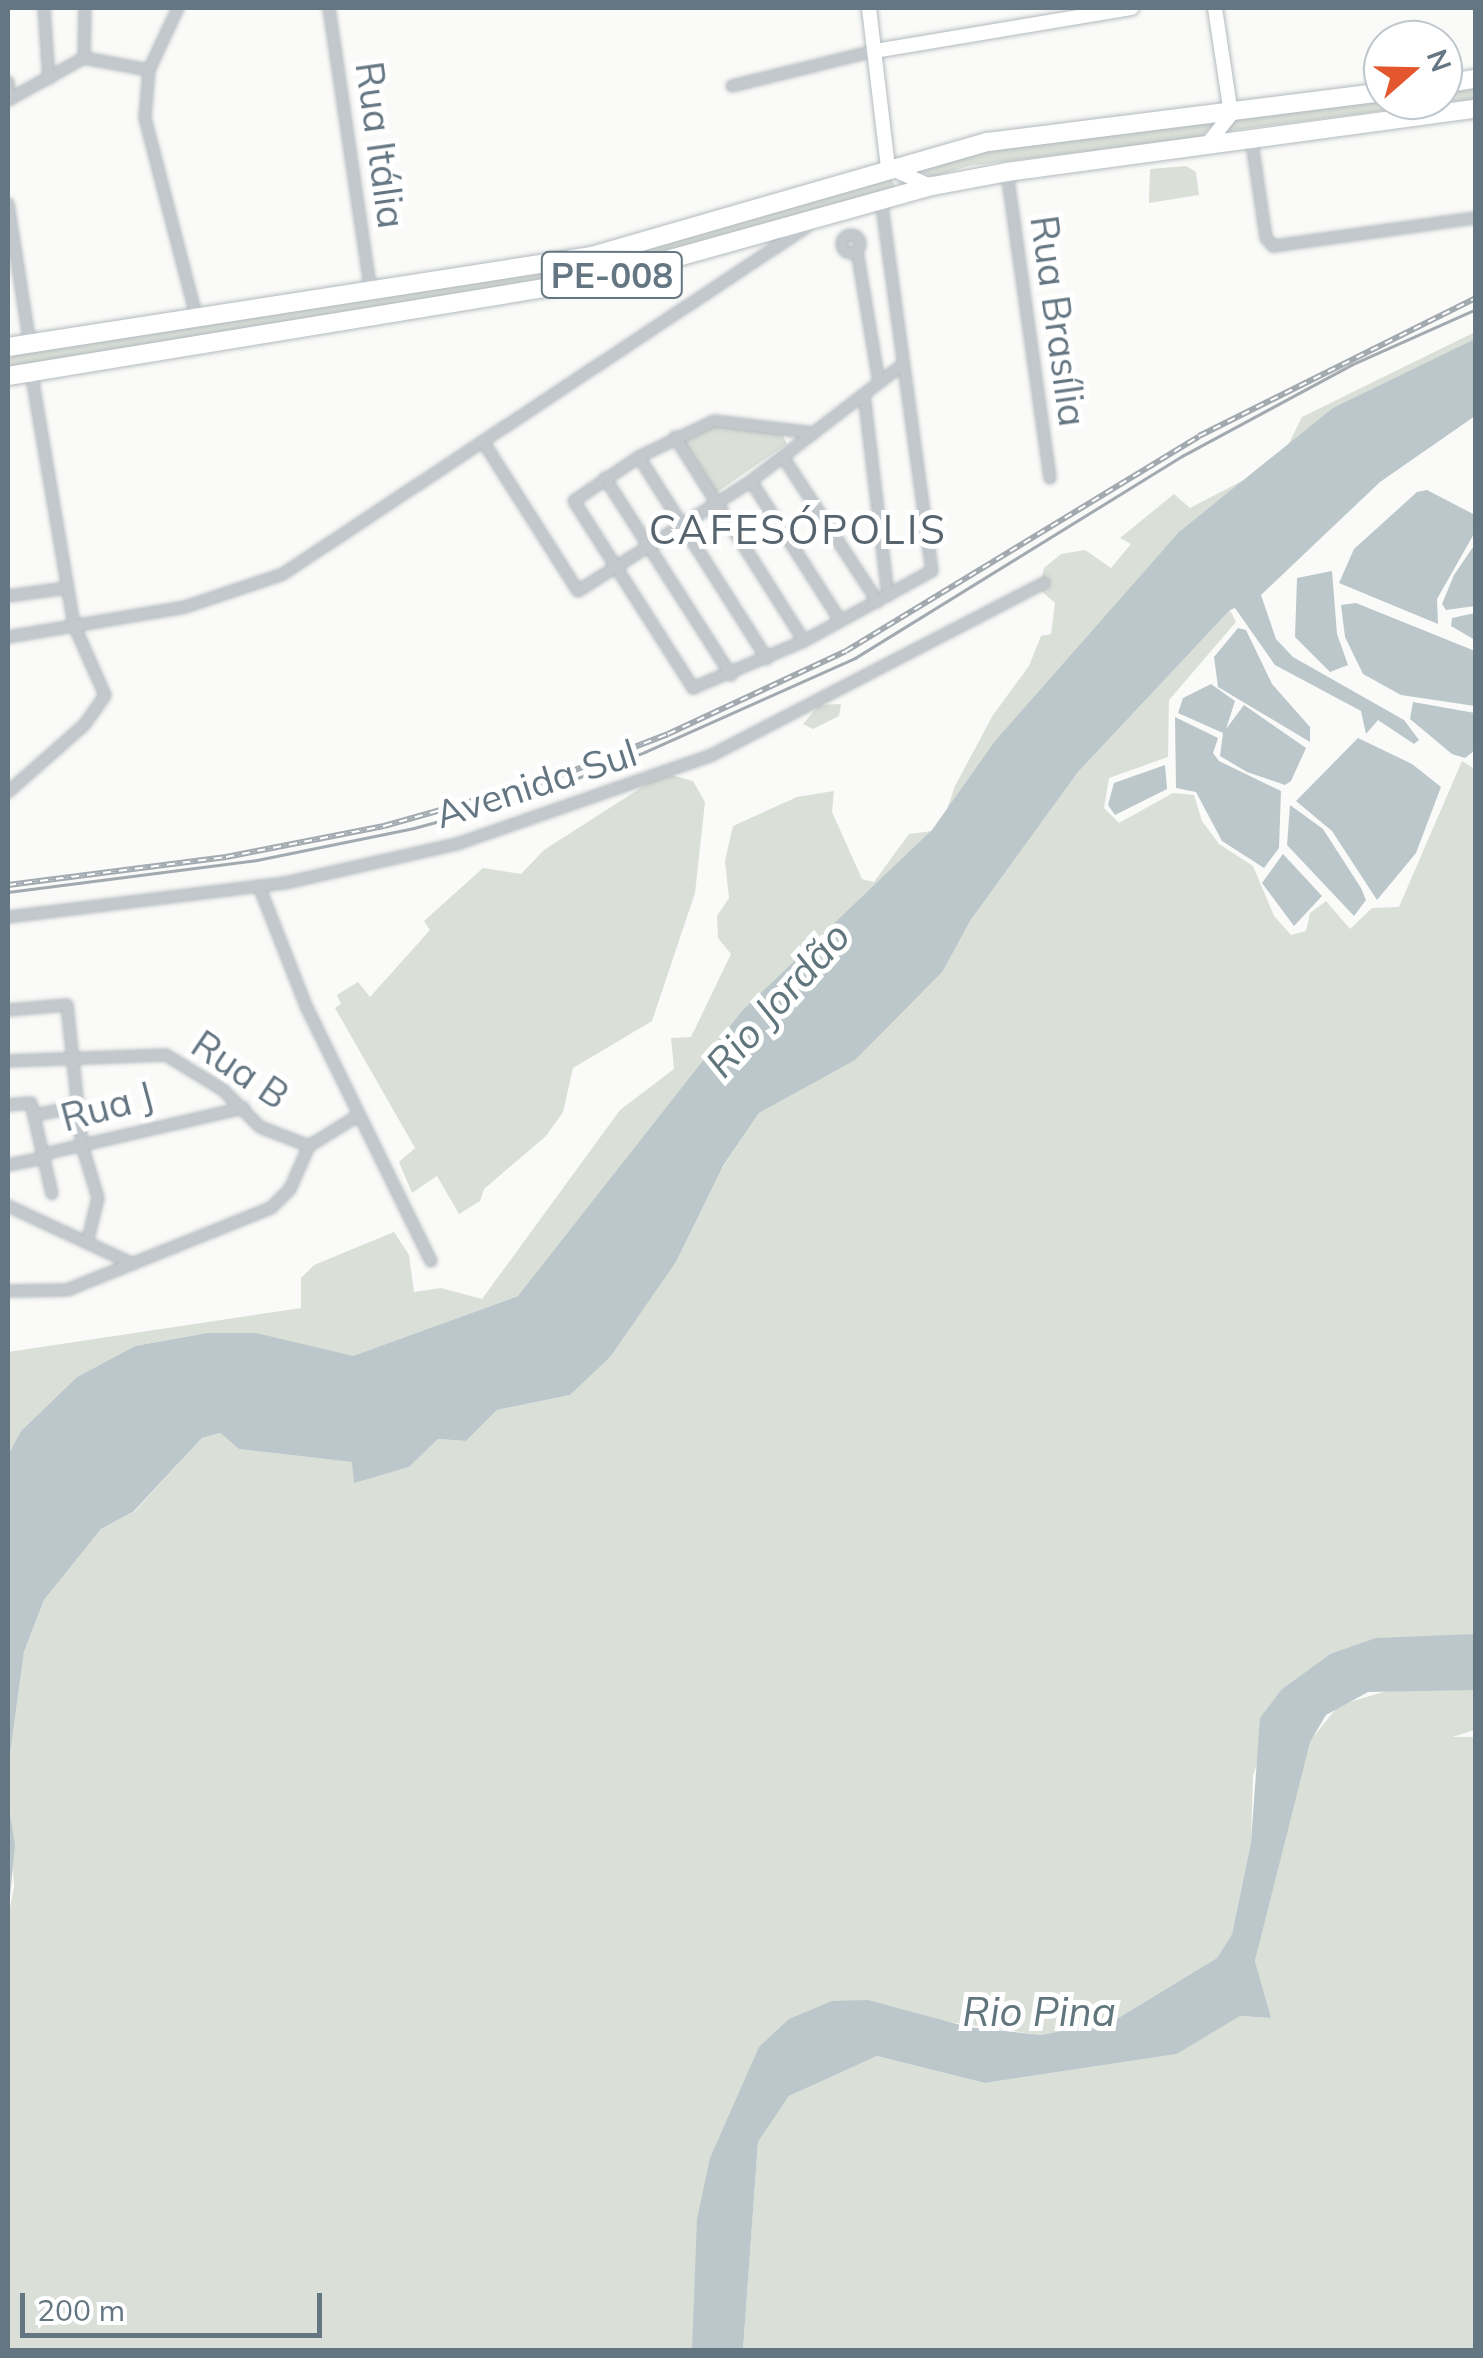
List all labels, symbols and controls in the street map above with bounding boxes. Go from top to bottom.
north arrow [1363,20,1463,120]
text: N [1420,44,1460,76]
street label: Rua Itália [346,59,414,231]
street label: Rua Brasília [1021,213,1095,429]
road number: PE-008 [540,245,684,305]
district label: CAFESÓPOLIS [649,505,947,553]
street label: Avenida Sul [430,730,642,838]
water label: Rio Jordão [695,912,859,1086]
street label: Rua B [183,1021,297,1119]
street label: Rua J [56,1073,158,1141]
water label: Rio Pina [962,1987,1116,2035]
scale bar [25,2273,328,2335]
text: 200 m [37,2291,125,2329]

